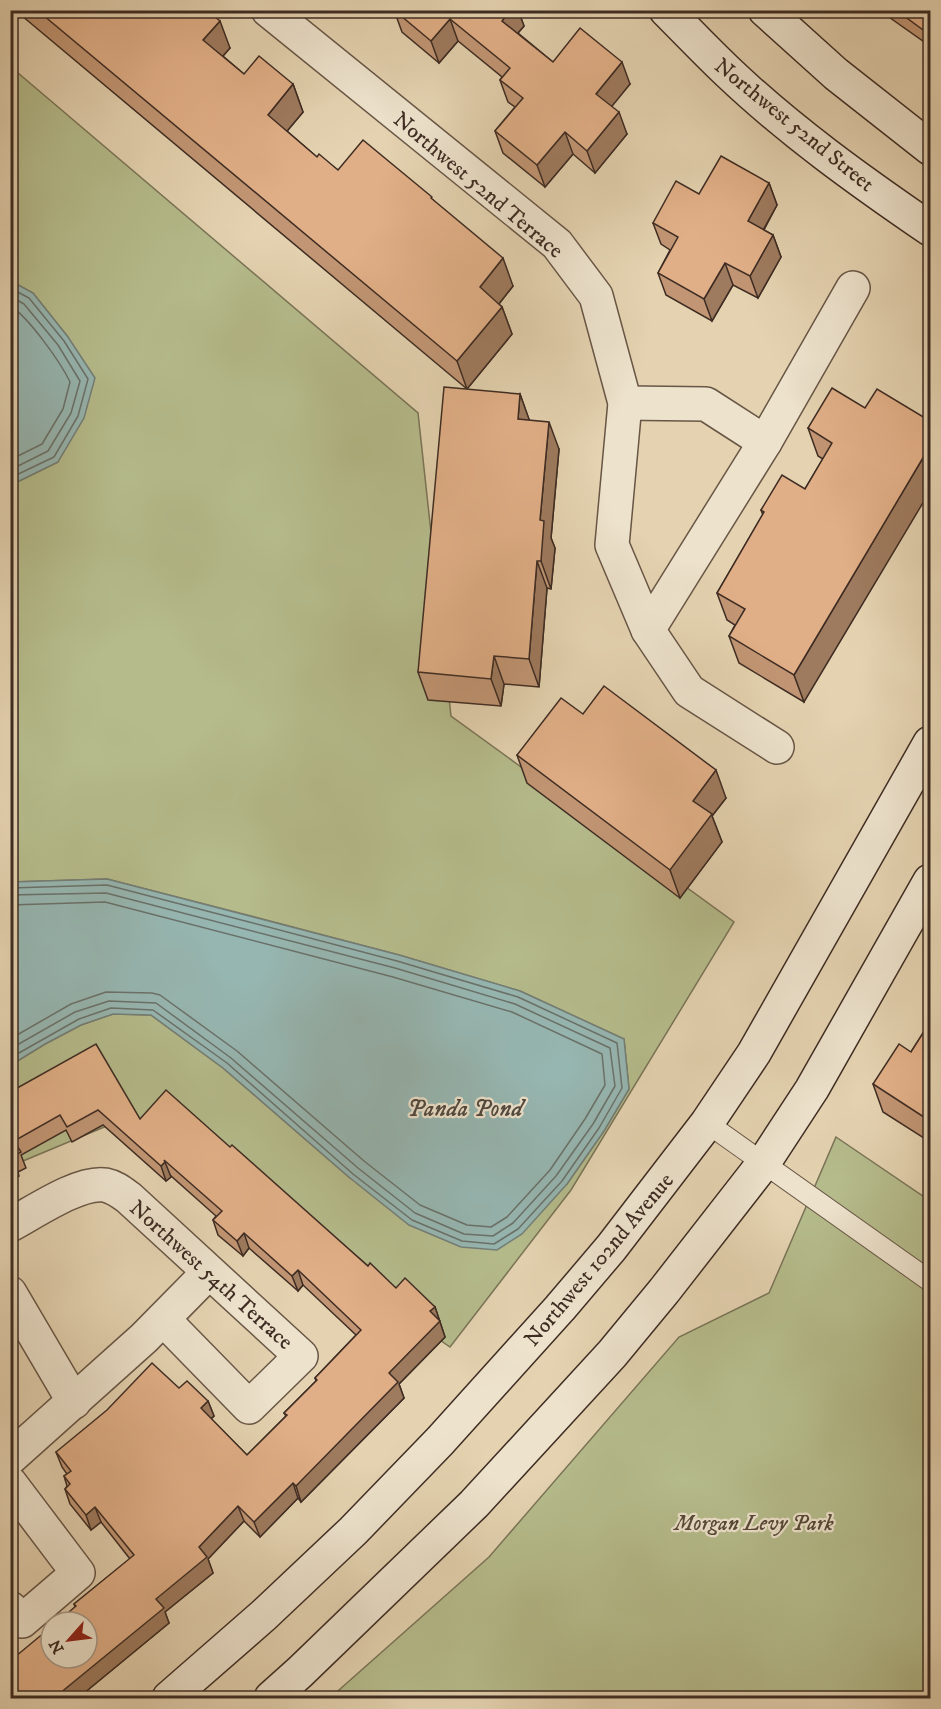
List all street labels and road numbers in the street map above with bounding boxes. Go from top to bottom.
street label: Northwest 52nd Street [709,52,880,198]
street label: Northwest 52nd Terrace [387,106,569,264]
street label: Northwest 102nd Avenue [519,1168,680,1352]
street label: Northwest 54th Terrace [124,1195,298,1356]

